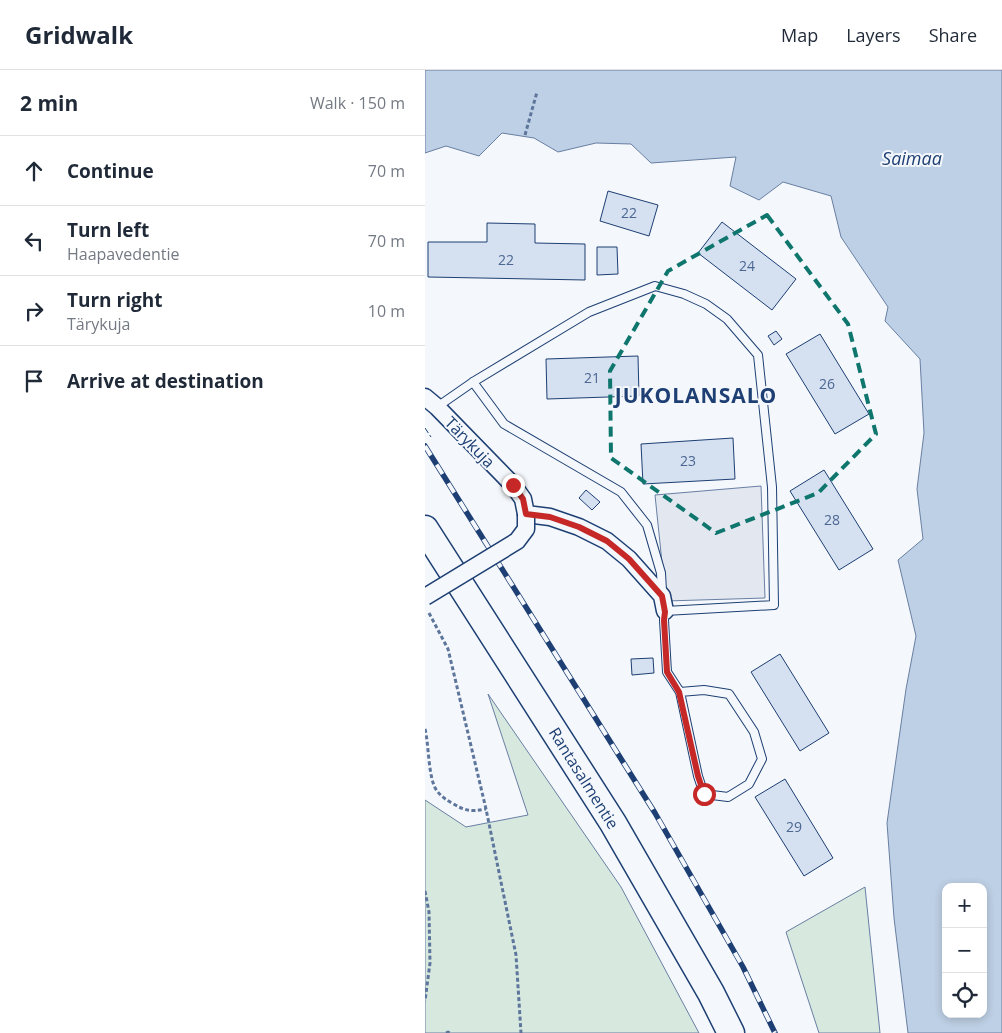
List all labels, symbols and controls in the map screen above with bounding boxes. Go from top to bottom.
text: Gridwalk [25,18,133,51]
text: Map [781,23,818,47]
text: Layers [846,23,901,47]
text: Share [929,23,977,47]
text: 2 min [20,89,78,117]
text: Walk · 150 m [310,92,405,114]
water label: Saimaa [882,146,942,170]
icon: ahead [20,157,48,185]
text: Continue [67,158,154,184]
text: 70 m [368,160,405,182]
house number: 22 [621,203,637,222]
text: Turn left [67,217,149,243]
icon: left [20,227,48,255]
text: 70 m [368,230,405,252]
text: Haapavedentie [67,243,180,265]
house number: 22 [498,250,514,269]
house number: 24 [739,256,755,275]
text: Turn right [67,287,162,313]
icon: right [20,297,48,325]
text: 10 m [368,300,405,322]
text: Tärykuja [67,313,130,335]
icon: arrive [20,367,48,395]
text: Arrive at destination [67,368,264,394]
house number: 21 [584,368,600,387]
house number: 26 [819,374,835,393]
district label: JUKOLANSALO [613,381,777,409]
street label: Tärykuja [440,412,500,472]
house number: 23 [680,451,696,470]
route end [502,474,525,497]
house number: 28 [824,510,840,529]
street label: Rantasalmentie [544,723,624,833]
route start [693,783,716,806]
house number: 29 [786,817,802,836]
map controls [942,883,987,1018]
button: + [942,883,987,928]
button: − [942,928,987,973]
button: locate [942,973,987,1018]

